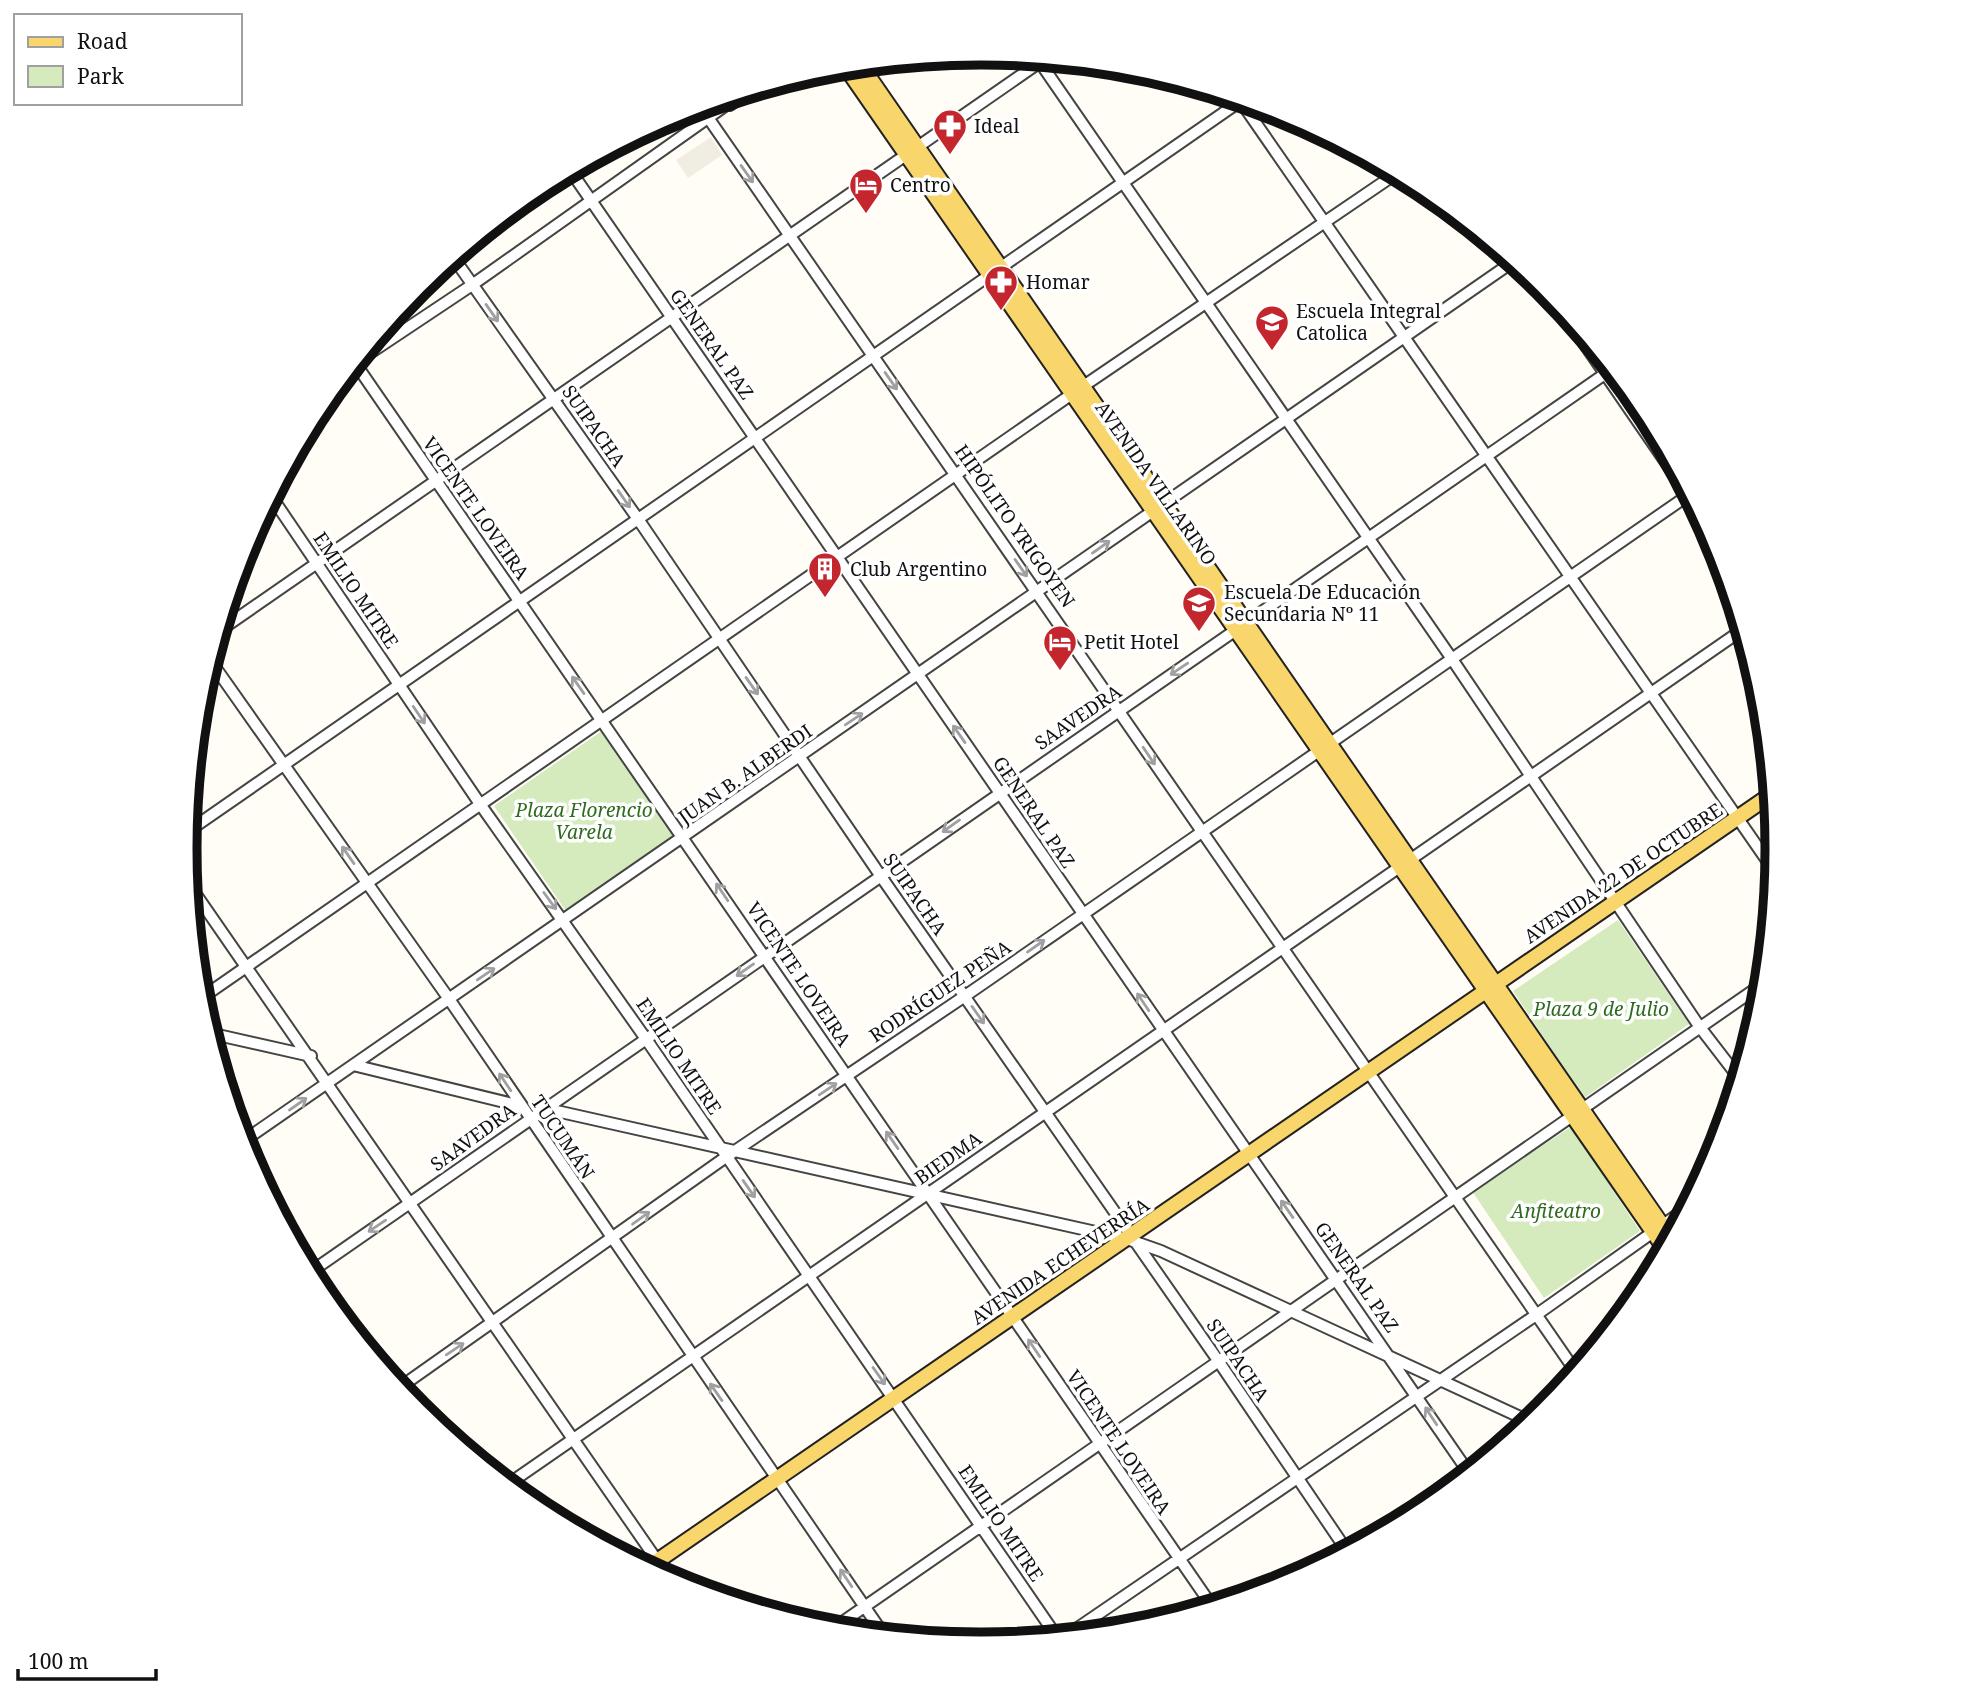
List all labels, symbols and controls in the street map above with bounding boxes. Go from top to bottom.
legend [14,14,242,105]
text: Road [77,27,128,55]
text: Park [77,62,124,90]
pharmacy icon: Ideal [931,107,969,156]
place label: Ideal [974,113,1020,139]
one-way arrow [741,164,755,184]
hotel icon: Centro [847,166,885,215]
place label: Centro [890,172,951,198]
pharmacy icon: Homar [982,263,1020,312]
place label: Homar [1026,269,1090,295]
street label: GENERAL PAZ [664,283,760,405]
place label: Escuela Integral Catolica [1296,298,1441,346]
one-way arrow [485,303,499,322]
school or university icon: Escuela Integral Catolica [1253,303,1291,352]
one-way arrow [884,371,898,390]
street label: SUIPACHA [556,380,632,473]
street label: AVENIDA VILLARINO [1090,396,1222,570]
street label: VICENTE LOVEIRA [417,431,536,585]
street label: HIPÓLITO YRIGOYEN [949,439,1081,613]
one-way arrow [616,489,631,508]
street label: EMILIO MITRE [307,527,405,653]
one-way arrow [1091,540,1110,554]
building icon: Club Argentino [806,550,844,599]
place label: Club Argentino [850,556,987,582]
one-way arrow [1014,558,1028,577]
place label: Escuela De Educación Secundaria Nº 11 [1224,579,1421,627]
school or university icon: Escuela De Educación Secundaria Nº 11 [1180,584,1218,633]
hotel icon: Petit Hotel [1041,623,1079,672]
place label: Petit Hotel [1084,629,1179,655]
one-way arrow [1170,662,1189,676]
one-way arrow [571,676,585,695]
one-way arrow [745,676,759,695]
street label: SAAVEDRA [1029,678,1127,756]
one-way arrow [412,704,426,724]
one-way arrow [844,712,863,726]
street label: JUAN B. ALBERDI [672,718,817,830]
one-way arrow [952,725,966,744]
one-way arrow [1142,746,1156,765]
street label: GENERAL PAZ [987,751,1081,873]
park label: Plaza Florencio Varela [514,797,653,845]
street label: AVENIDA 22 DE OCTUBRE [1519,797,1728,949]
one-way arrow [942,819,961,833]
one-way arrow [341,846,355,865]
street label: SUIPACHA [877,848,953,941]
one-way arrow [714,883,729,902]
one-way arrow [543,891,557,910]
street label: VICENTE LOVEIRA [741,897,857,1052]
street label: RODRÍGUEZ PEÑA [864,934,1017,1048]
one-way arrow [1026,939,1045,953]
one-way arrow [736,963,755,977]
one-way arrow [476,967,495,982]
street label: EMILIO MITRE [630,993,728,1119]
one-way arrow [1136,993,1150,1012]
park label: Plaza 9 de Julio [1532,996,1669,1022]
one-way arrow [971,1005,985,1024]
one-way arrow [498,1073,512,1092]
one-way arrow [818,1082,837,1096]
street label: TUCUMÁN [525,1090,601,1184]
one-way arrow [288,1097,308,1111]
street label: SAAVEDRA [425,1097,521,1177]
street label: BIEDMA [909,1125,987,1191]
one-way arrow [885,1131,899,1150]
one-way arrow [742,1179,756,1198]
street label: AVENIDA ECHEVERRÍA [966,1191,1155,1330]
park label: Anfiteatro [1509,1198,1601,1224]
one-way arrow [1280,1200,1294,1219]
one-way arrow [631,1211,650,1225]
street label: GENERAL PAZ [1309,1216,1405,1338]
one-way arrow [368,1219,387,1234]
street label: SUIPACHA [1201,1314,1276,1407]
one-way arrow [1027,1339,1041,1358]
one-way arrow [445,1342,464,1356]
street label: VICENTE LOVEIRA [1061,1365,1177,1520]
one-way arrow [872,1366,886,1385]
one-way arrow [709,1383,723,1402]
one-way arrow [1424,1407,1439,1426]
street label: EMILIO MITRE [952,1460,1050,1586]
one-way arrow [839,1569,853,1588]
scale bar [18,1638,156,1682]
text: 100 m [28,1647,89,1675]

